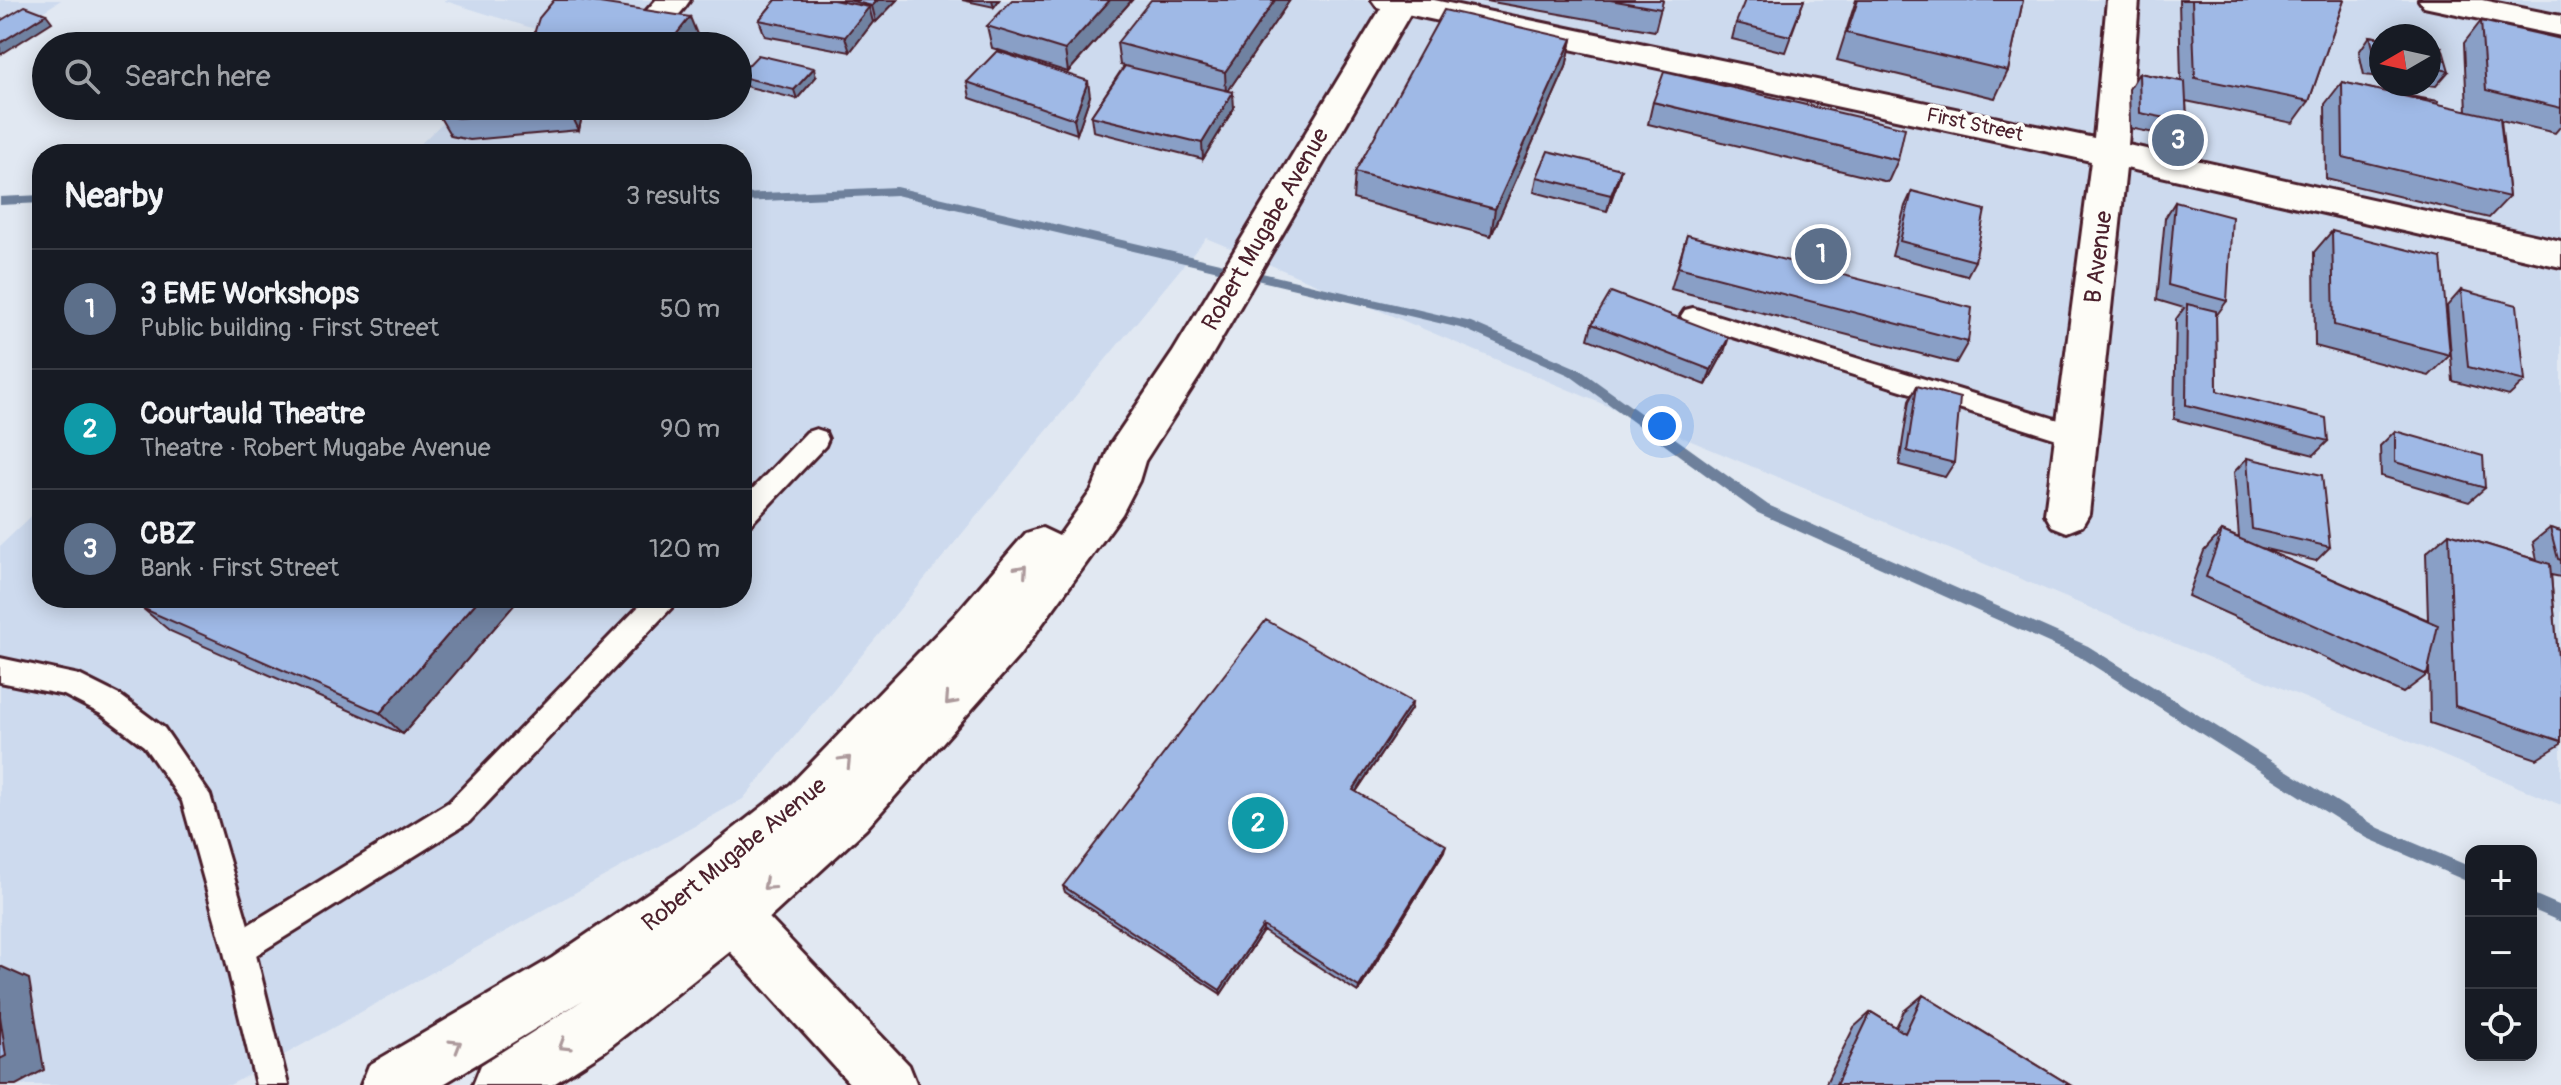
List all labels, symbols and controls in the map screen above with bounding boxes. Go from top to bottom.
north arrow [2369,24,2441,96]
search box [32,32,752,120]
icon: search [60,54,104,98]
text: Search here [124,58,271,95]
street label: First Street [1924,102,2026,147]
pin: 3 [2152,110,2204,170]
street label: Robert Mugabe Avenue [1196,123,1335,336]
text: Nearby [64,175,163,218]
text: 3 results [626,180,720,212]
street label: B Avenue [2078,209,2119,305]
pin: 1 [1795,224,1847,284]
text: 3 EME Workshops [140,275,359,312]
text: 1 [85,293,95,325]
text: 50 m [659,293,720,325]
text: Public building · First Street [140,312,439,344]
text: Courtauld Theatre [140,395,365,432]
your location [1642,406,1682,446]
text: 2 [83,413,97,445]
text: 90 m [660,413,720,445]
text: Theatre · Robert Mugabe Avenue [140,432,491,464]
text: CBZ [140,515,196,552]
text: 3 [83,533,97,565]
text: 120 m [649,533,720,565]
text: Bank · First Street [140,552,339,584]
one-way arrow [1012,564,1027,579]
one-way arrow [945,691,960,705]
one-way arrow [837,756,852,770]
street label: Robert Mugabe Avenue [636,771,833,938]
pin: 2 [1232,793,1284,853]
map controls [2465,845,2537,1061]
button: + [2465,845,2537,917]
one-way arrow [763,876,778,890]
button: − [2465,917,2537,989]
button: locate [2465,989,2537,1061]
one-way arrow [558,1036,573,1051]
one-way arrow [447,1039,462,1055]

